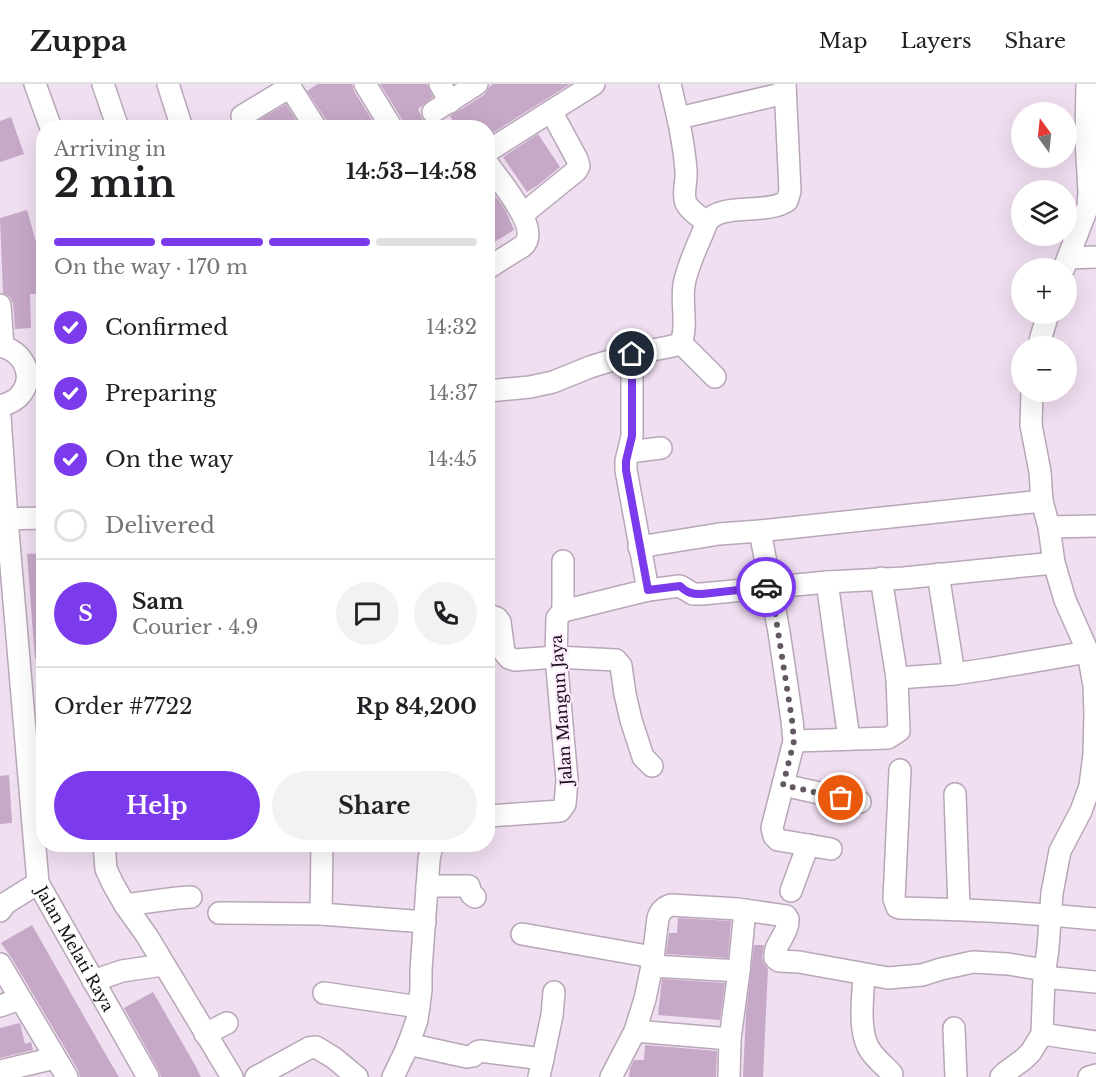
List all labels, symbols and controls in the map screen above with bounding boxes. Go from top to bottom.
text: Zuppa [30,24,127,59]
text: Map [819,28,868,54]
text: Layers [901,28,972,54]
text: Share [1005,28,1066,54]
north arrow [1011,102,1077,168]
map controls [1011,102,1077,402]
text: Arriving in [54,137,166,161]
text: 14:53–14:58 [346,158,477,185]
text: 2 min [54,159,175,208]
button: layers [1011,180,1077,246]
text: On the way · 170 m [54,255,248,279]
button: + [1011,258,1077,324]
icon: check [54,311,87,344]
text: Confirmed [105,314,228,341]
text: 14:32 [426,315,477,339]
pin [606,328,657,379]
button: − [1011,336,1077,402]
icon: home [615,337,648,370]
icon: check [54,377,87,410]
text: Preparing [105,380,216,407]
text: 14:37 [428,381,477,405]
icon: check [54,443,87,476]
text: On the way [105,446,233,473]
text: 14:45 [428,447,477,471]
text: Delivered [105,512,215,539]
courier [736,557,796,617]
icon: car [750,571,783,604]
button: chat [336,582,399,645]
button: phone [414,582,477,645]
text: Sam [132,588,184,615]
text: S [78,600,93,627]
text: Courier · 4.9 [132,615,258,639]
street label: Jalan Mangun Jaya [546,634,576,788]
text: Order #7722 [54,693,193,720]
text: Rp 84,200 [356,693,477,720]
button: Help [54,771,260,840]
button: Share [272,771,477,840]
pin [815,772,866,823]
icon: bag [824,781,857,814]
street label: Jalan Melati Raya [31,881,119,1015]

